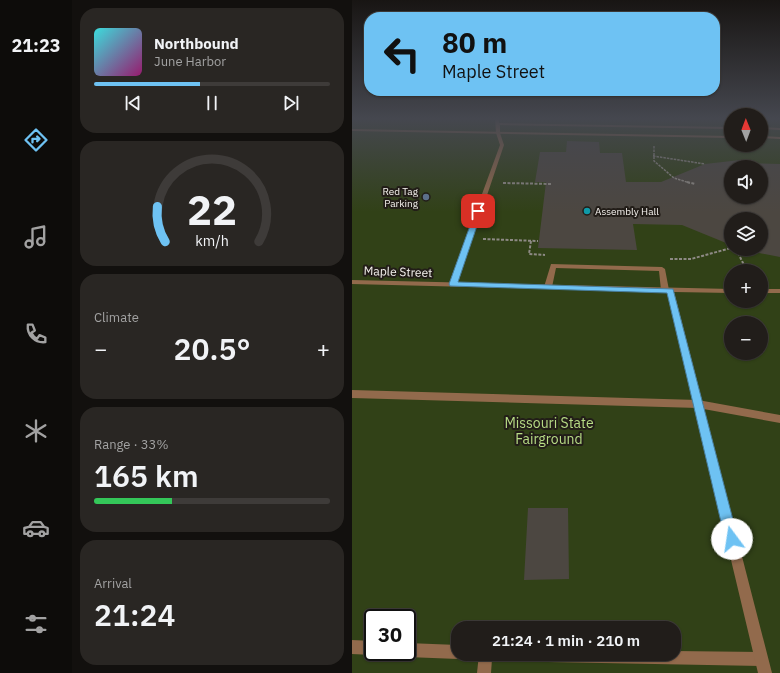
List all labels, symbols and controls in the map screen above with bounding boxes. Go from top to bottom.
text: 80 m [442,24,507,61]
icon: left [376,28,428,80]
text: 21:23 [11,34,61,57]
text: Northbound [154,34,239,53]
text: June Harbor [154,53,226,70]
text: Maple Street [442,60,545,83]
icon: previous [122,92,144,114]
icon: pause [201,92,223,114]
icon: next [280,92,302,114]
north arrow [724,108,768,152]
map controls [724,108,768,360]
icon: directions [22,126,50,154]
button: sound [724,160,768,204]
text: 22 [187,181,237,235]
place label: Red Tag Parking [382,185,419,210]
marker: Red Tag Parking [421,192,431,202]
pin [461,194,495,228]
icon: arrive [467,200,489,222]
place label: Assembly Hall [595,205,659,218]
marker: Assembly Hall [582,206,592,216]
button: layers [724,212,768,256]
icon: music [22,223,50,251]
text: km/h [195,230,229,249]
street label: Maple Street [363,263,433,280]
button: + [724,264,768,308]
text: Climate [94,309,139,326]
button: − [724,316,768,360]
icon: phone [22,320,50,348]
text: 20.5° [173,329,251,368]
text: − [94,334,107,363]
text: + [317,334,330,363]
park label: Missouri State Fairground [504,414,594,448]
icon: climate [22,417,50,445]
text: Range · 33% [94,436,168,453]
text: 165 km [94,456,199,495]
icon: car [22,514,50,542]
position arrow [711,518,753,560]
text: Arrival [94,575,132,592]
text: 21:24 [94,595,176,634]
speed limit sign: 30 [364,609,416,661]
icon: filters [22,610,50,638]
text: 21:24 · 1 min · 210 m [492,631,640,650]

